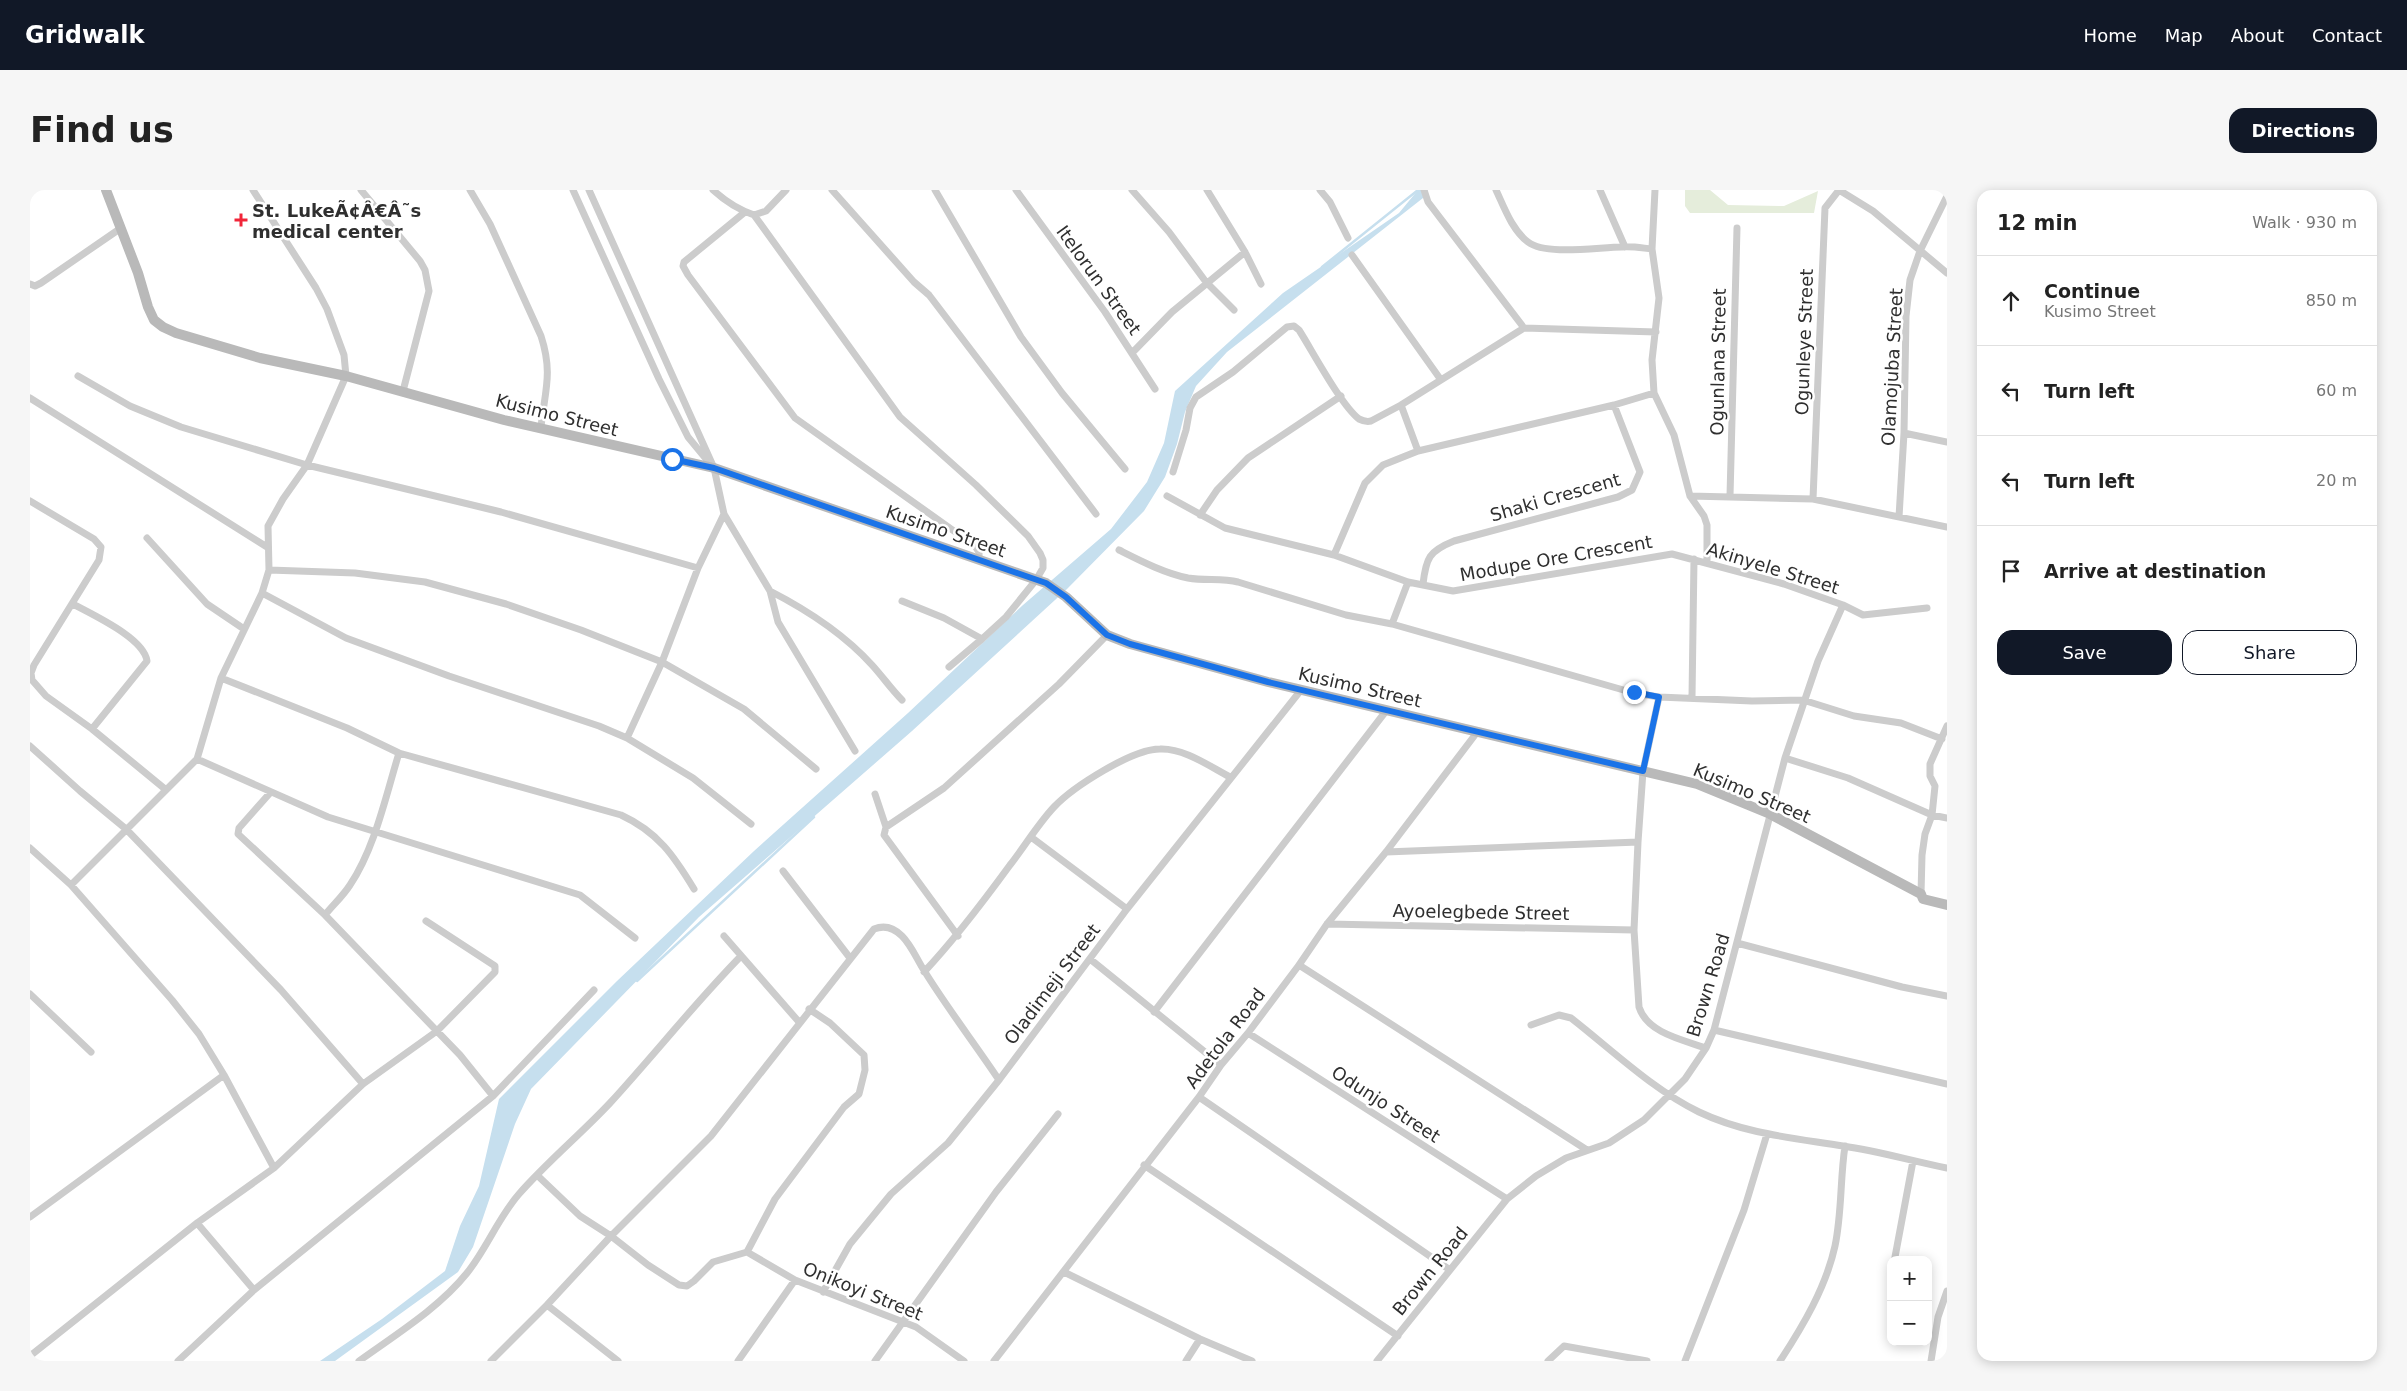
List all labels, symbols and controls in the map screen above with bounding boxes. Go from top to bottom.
text: Gridwalk [25,21,145,49]
text: Home [2084,25,2137,46]
text: Map [2165,25,2203,46]
text: About [2231,25,2284,46]
text: Contact [2312,25,2382,46]
button: Directions [2229,108,2377,153]
text: Find us [30,110,174,150]
place label: St. LukeÃ¢Â€Â˜s medical center [252,199,421,242]
text: 12 min [1997,211,2078,235]
marker: St. LukeÃ¢Â€Â˜s medical center [234,213,248,227]
text: Walk · 930 m [2252,213,2357,232]
street label: Itelorun Street [1052,221,1146,339]
street label: Ogunleye Street [1791,268,1817,416]
text: Continue [2044,280,2140,302]
icon: ahead [1997,287,2025,315]
street label: Ogunlana Street [1706,288,1730,436]
street label: Olamojuba Street [1877,288,1907,446]
text: 850 m [2306,291,2357,310]
text: Kusimo Street [2044,302,2156,321]
icon: left [1997,377,2025,405]
text: Turn left [2044,380,2135,402]
text: 60 m [2316,381,2357,400]
street label: Kusimo Street [493,390,621,440]
route start [661,448,684,471]
icon: left [1997,467,2025,495]
street label: Shaki Crescent [1487,468,1623,526]
text: Turn left [2044,470,2135,492]
text: 20 m [2316,471,2357,490]
street label: Kusimo Street [883,501,1009,561]
street label: Modupe Ore Crescent [1458,531,1654,585]
street label: Akinyele Street [1704,538,1842,598]
icon: arrive [1997,557,2025,585]
text: Arrive at destination [2044,560,2266,582]
button: Save [1997,630,2172,675]
button: Share [2182,630,2357,675]
street label: Kusimo Street [1296,663,1424,711]
route end [1623,681,1646,704]
street label: Kusimo Street [1690,759,1814,827]
street label: Ayoelegbede Street [1392,900,1570,924]
street label: Oladimeji Street [1000,920,1104,1048]
street label: Brown Road [1682,931,1734,1039]
street label: Adetola Road [1181,984,1269,1092]
street label: Odunjo Street [1328,1061,1444,1147]
street label: Brown Road [1388,1223,1472,1319]
map controls [1887,1256,1932,1346]
button: + [1887,1256,1932,1301]
street label: Onikoyi Street [800,1257,926,1325]
button: − [1887,1301,1932,1346]

